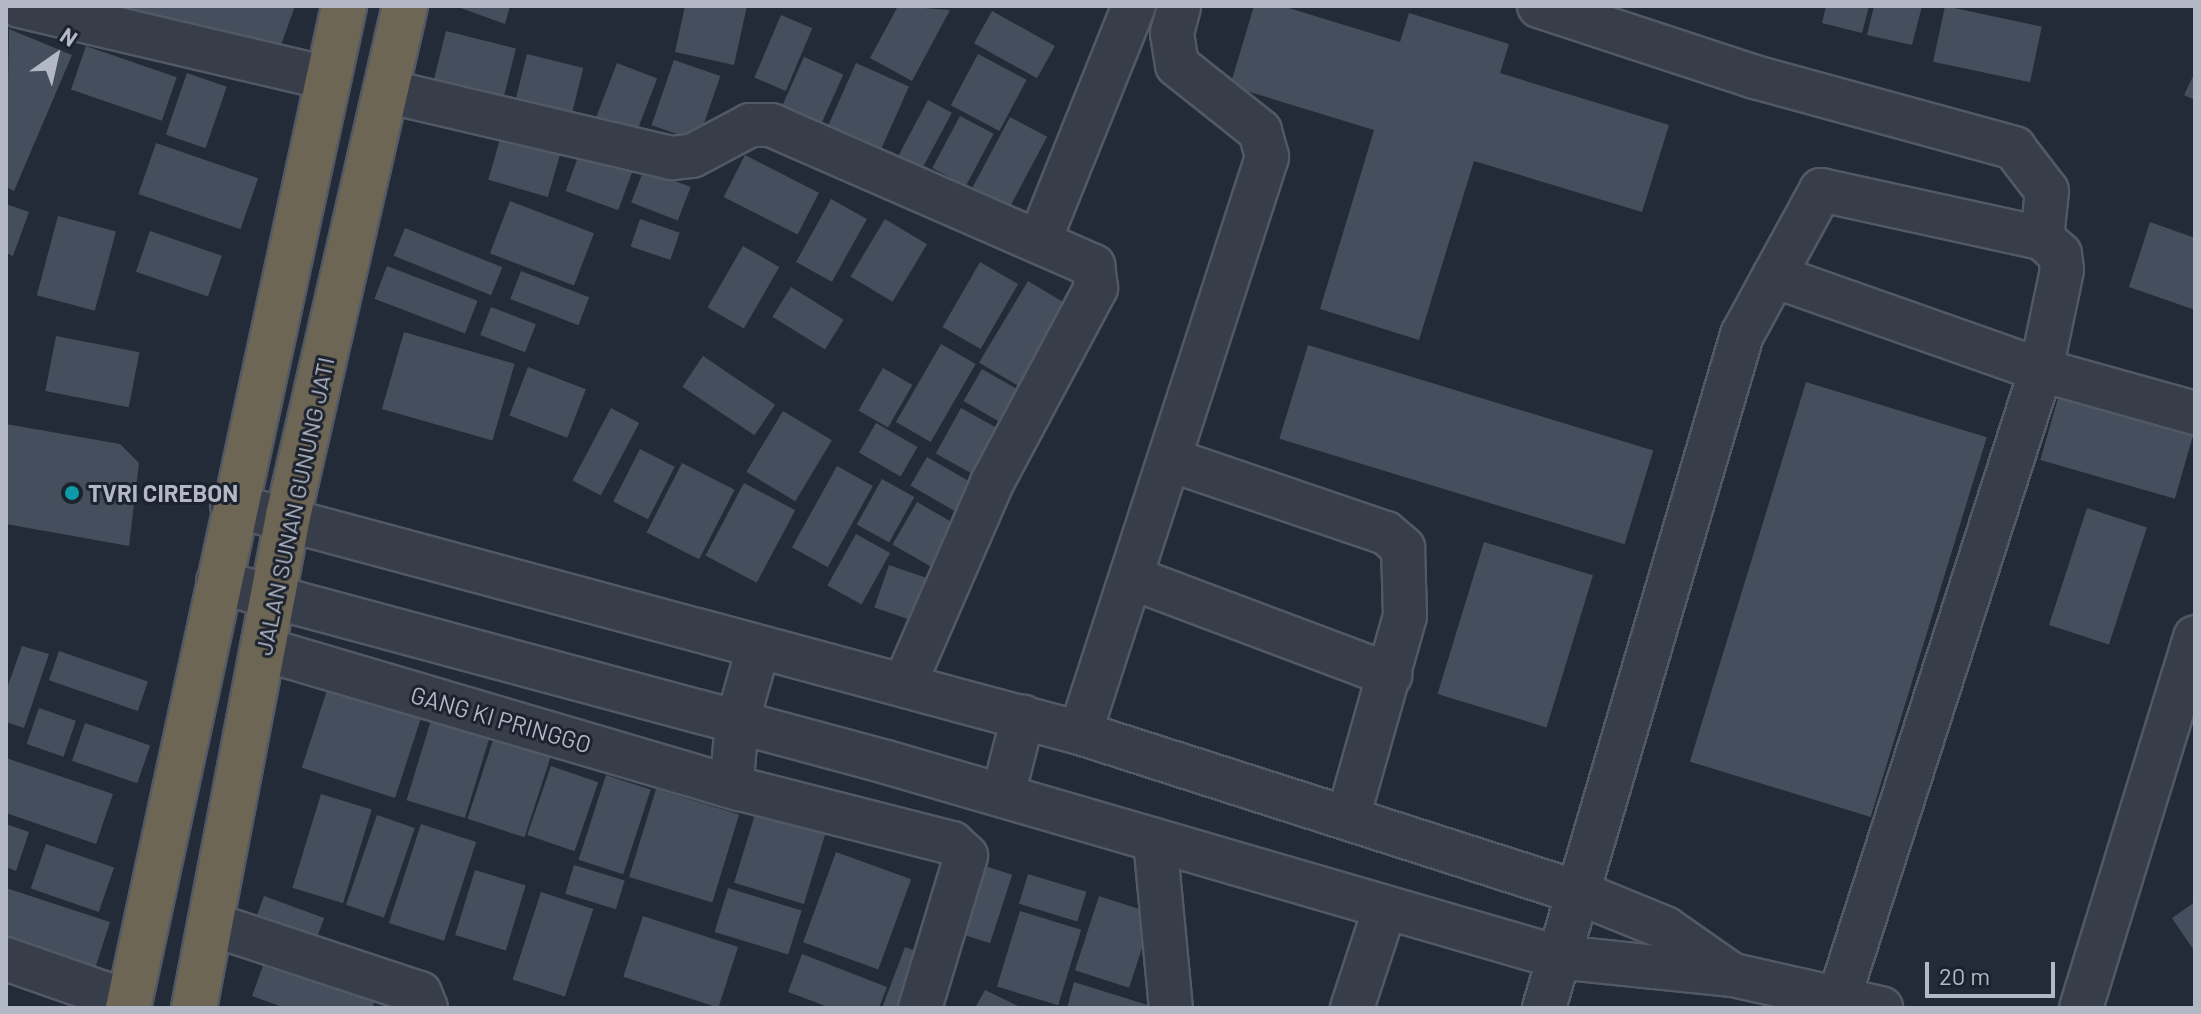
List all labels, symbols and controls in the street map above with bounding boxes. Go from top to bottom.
north arrow [16,16,96,96]
text: N [56,21,83,51]
street label: JALAN SUNAN GUNUNG JATI [248,354,340,658]
place label: TVRI CIREBON [88,479,238,507]
marker: TVRI CIREBON [63,484,81,502]
street label: GANG KI PRINGGO [407,679,595,759]
scale bar [1929,946,2059,996]
text: 20 m [1939,961,1990,990]

